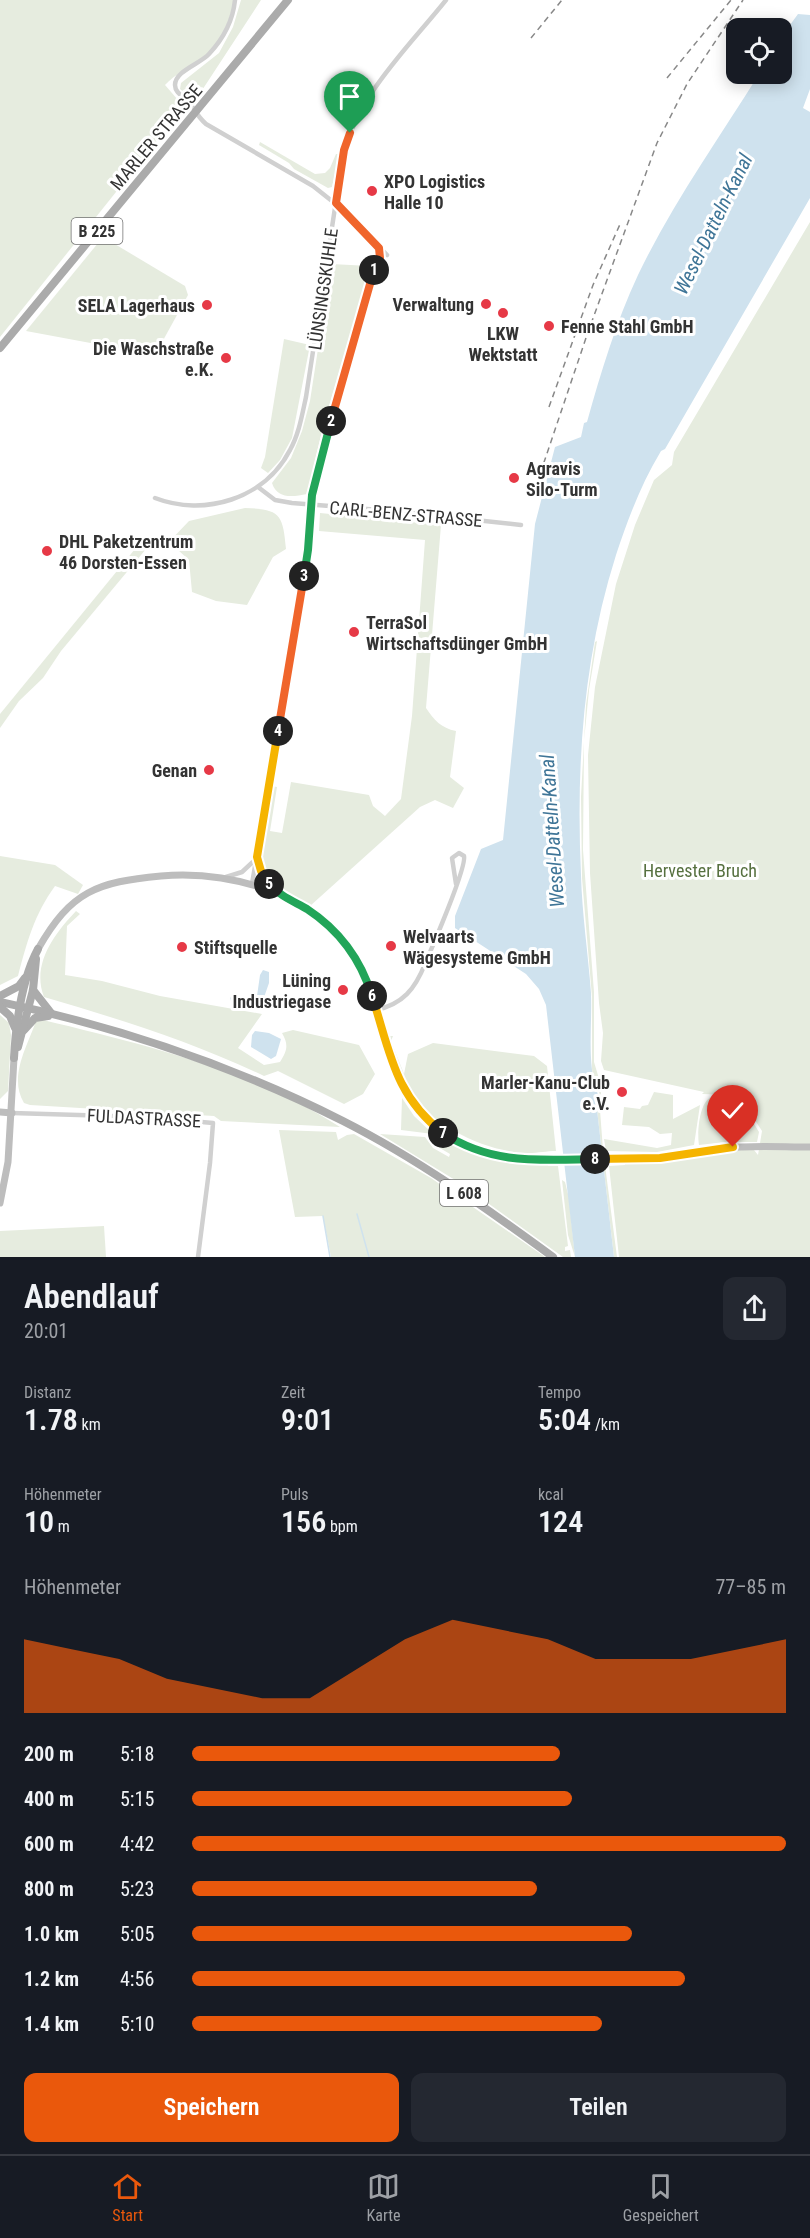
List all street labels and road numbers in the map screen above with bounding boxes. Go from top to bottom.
street label: MARLER STRASSE [106,80,206,194]
road number: B 225 [72,218,122,244]
street label: LÜNSINGSKUHLE [304,227,342,351]
street label: CARL-BENZ-STRASSE [329,497,483,531]
street label: FULDASTRASSE [87,1105,202,1131]
road number: L 608 [440,1180,488,1206]

